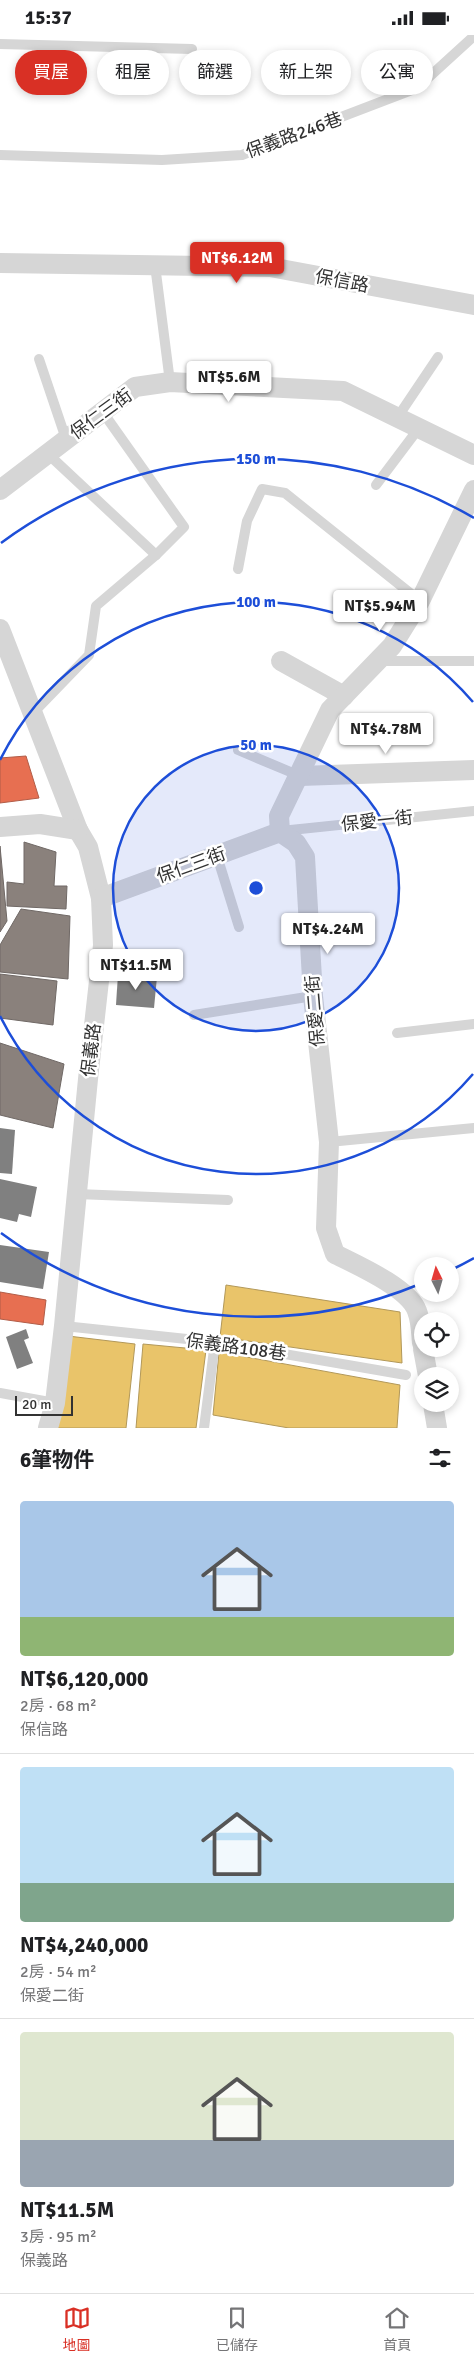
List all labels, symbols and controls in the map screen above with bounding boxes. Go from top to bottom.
text: 15:37 [25,6,72,30]
chip: 買屋 [15,50,87,95]
chip: 租屋 [97,50,169,95]
chip: 篩選 [179,50,251,95]
chip: 新上架 [261,50,351,95]
chip: 公寓 [361,50,433,95]
street label: 保義路246巷 [243,107,345,163]
pin: NT$6.12M [185,241,289,284]
text: NT$6.12M [201,248,273,268]
street label: 保信路 [313,265,371,297]
pin: NT$5.6M [183,361,275,403]
text: NT$5.6M [197,367,261,387]
street label: 保仁三街 [65,384,137,444]
text: 150 m [236,450,276,468]
pin: NT$5.94M [328,589,432,632]
text: 100 m [236,593,276,611]
text: NT$5.94M [344,596,416,616]
pin: NT$4.78M [334,713,438,755]
text: NT$4.78M [350,719,422,739]
text: 50 m [240,736,272,754]
street label: 保愛一街 [340,806,414,836]
street label: 保仁三街 [153,842,229,888]
centre of rings [247,879,265,897]
pin: NT$4.24M [276,913,380,955]
text: NT$4.24M [292,919,364,939]
pin: NT$11.5M [84,949,188,991]
text: NT$11.5M [100,955,172,975]
street label: 保愛二街 [301,974,329,1048]
street label: 保義路 [77,1022,105,1078]
north arrow [414,1257,459,1303]
map controls [414,1257,459,1412]
button: locate [414,1312,459,1357]
street label: 保義路108巷 [184,1329,288,1365]
button: layers [414,1367,459,1412]
scale bar [15,1393,72,1416]
text: 20 m [22,1396,51,1413]
icon: filters [426,1444,454,1472]
text: 6筆物件 [20,1447,94,1473]
icon: home [192,1534,282,1624]
text: NT$6,120,000 [20,1666,148,1692]
text: 2房 · 68 m² [20,1696,97,1716]
text: 保信路 [20,1720,68,1740]
icon: home [192,1799,282,1889]
text: NT$4,240,000 [20,1932,148,1958]
text: 2房 · 54 m² [20,1962,97,1982]
text: 保愛二街 [20,1986,84,2006]
icon: home [192,2064,282,2154]
text: NT$11.5M [20,2197,114,2223]
text: 3房 · 95 m² [20,2227,97,2247]
text: 保義路 [20,2251,68,2271]
tab: 地圖 [63,2304,91,2354]
tab: 已儲存 [216,2304,258,2354]
tab: 首頁 [383,2304,411,2354]

